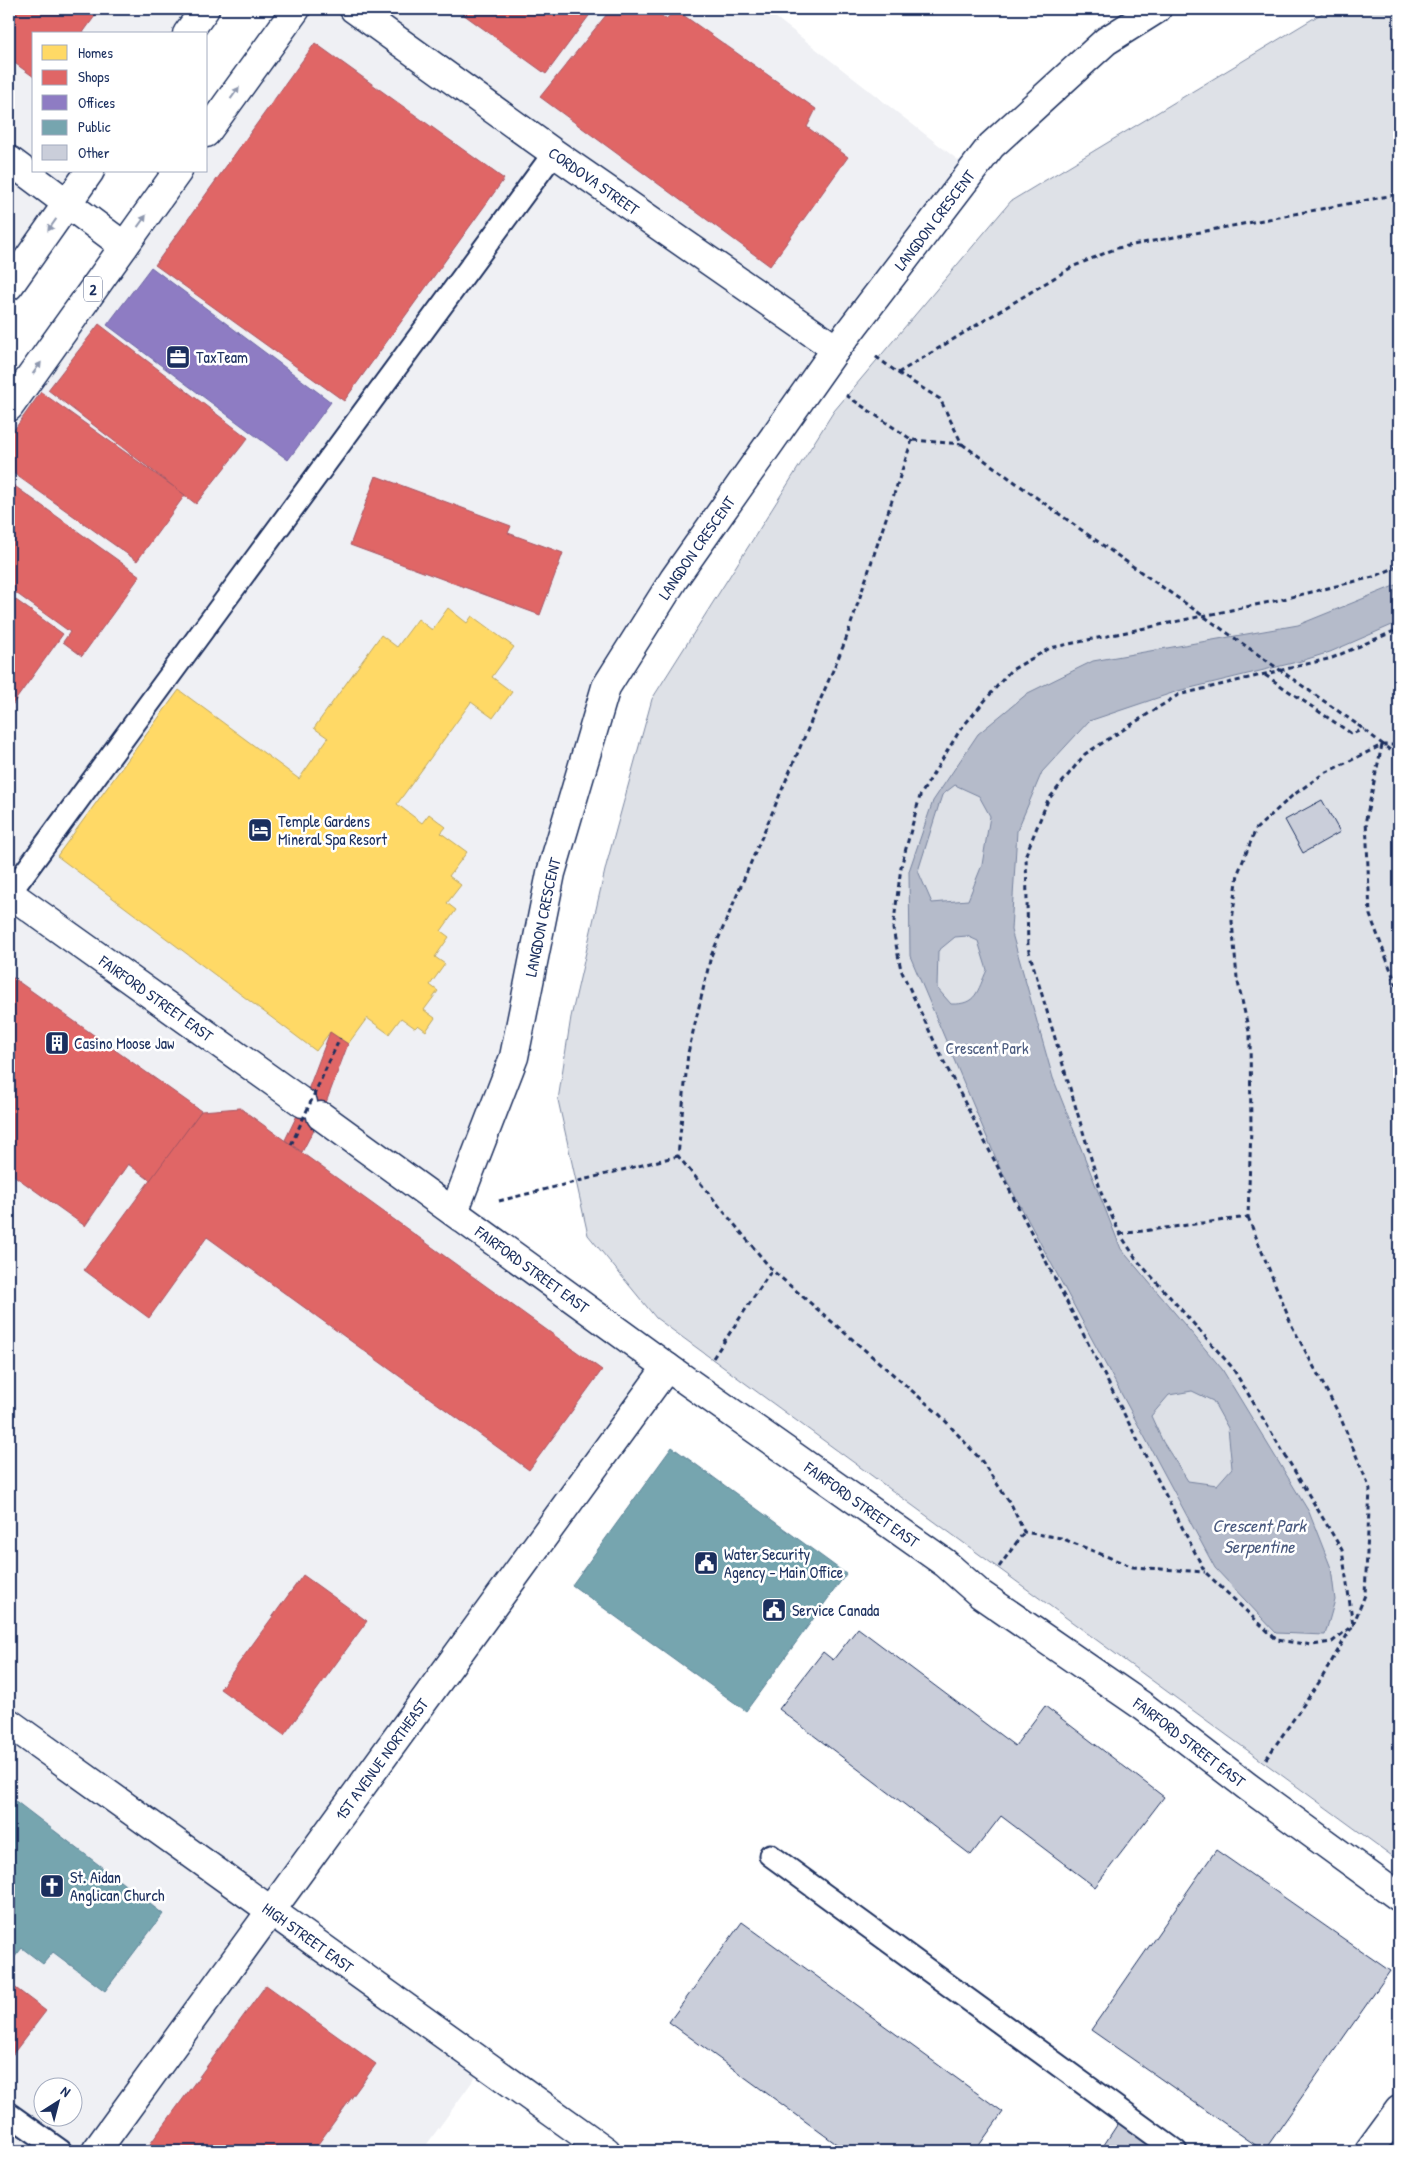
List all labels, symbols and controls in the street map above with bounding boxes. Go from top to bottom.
legend [32,32,208,172]
text: Homes [78,42,113,63]
text: Shops [78,66,110,87]
one-way arrow [230,86,240,100]
text: Offices [78,92,115,113]
text: Public [78,116,111,137]
text: Other [78,142,110,163]
street label: CORDOVA STREET [544,142,644,220]
street label: LANGDON CRESCENT [889,165,980,275]
one-way arrow [137,214,147,228]
one-way arrow [47,219,57,232]
road number: 2 [84,276,102,302]
office icon: TaxTeam [165,344,191,370]
place label: TaxTeam [196,346,248,368]
one-way arrow [32,361,42,374]
street label: LANGDON CRESCENT [653,491,740,603]
place label: Temple Gardens Mineral Spa Resort [278,810,388,850]
hotel icon: Temple Gardens Mineral Spa Resort [247,817,273,843]
street label: LANGDON CRESCENT [519,854,566,979]
street label: FAIRFORD STREET EAST [94,949,218,1047]
building icon: Casino Moose Jaw [44,1030,70,1056]
place label: Casino Moose Jaw [74,1032,174,1054]
park label: Crescent Park [945,1037,1029,1059]
street label: FAIRFORD STREET EAST [470,1220,594,1318]
street label: FAIRFORD STREET EAST [799,1456,924,1553]
water label: Crescent Park Serpentine [1212,1513,1307,1559]
place label: Water Security Agency - Main Office [724,1543,844,1583]
public building icon: Water Security Agency - Main Office [693,1550,719,1576]
public building icon: Service Canada [761,1597,787,1623]
place label: Service Canada [792,1599,879,1621]
street label: FAIRFORD STREET EAST [1128,1692,1250,1792]
street label: 1ST AVENUE NORTHEAST [330,1693,434,1824]
place label: St. Aidan Anglican Church [70,1866,165,1906]
church icon: St. Aidan Anglican Church [39,1873,65,1899]
street label: HIGH STREET EAST [258,1897,359,1978]
north arrow [32,2078,82,2128]
text: N [57,2081,75,2101]

